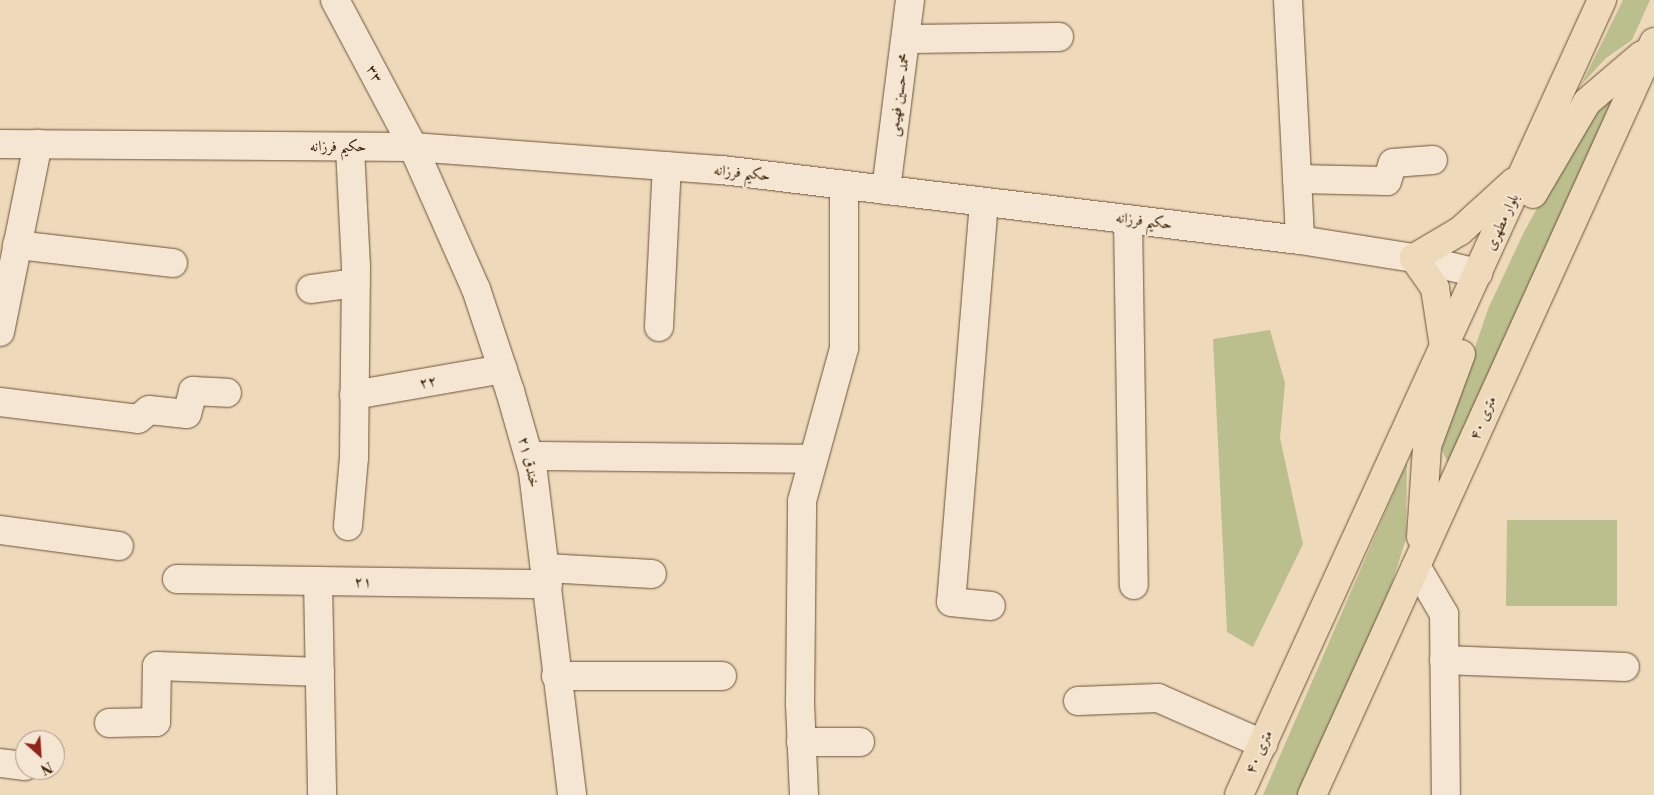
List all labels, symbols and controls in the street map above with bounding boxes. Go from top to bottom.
street label: محمد حسین فهیمی [884,52,914,138]
street label: ۳۳ [362,62,386,86]
street label: حکیم فرزانه [310,138,366,156]
street label: حکیم فرزانه [713,161,771,185]
street label: بلوار مطهری [1481,191,1523,253]
street label: حکیم فرزانه [1115,209,1173,233]
street label: ۲۲ [418,372,438,392]
street label: ۴۰ متری [1465,393,1501,443]
street label: ۲۱ خندق [514,435,544,489]
street label: ۲۱ [354,573,372,591]
street label: ۴۰ متری [1241,727,1277,777]
north arrow [15,730,65,780]
text: N [37,757,55,778]

